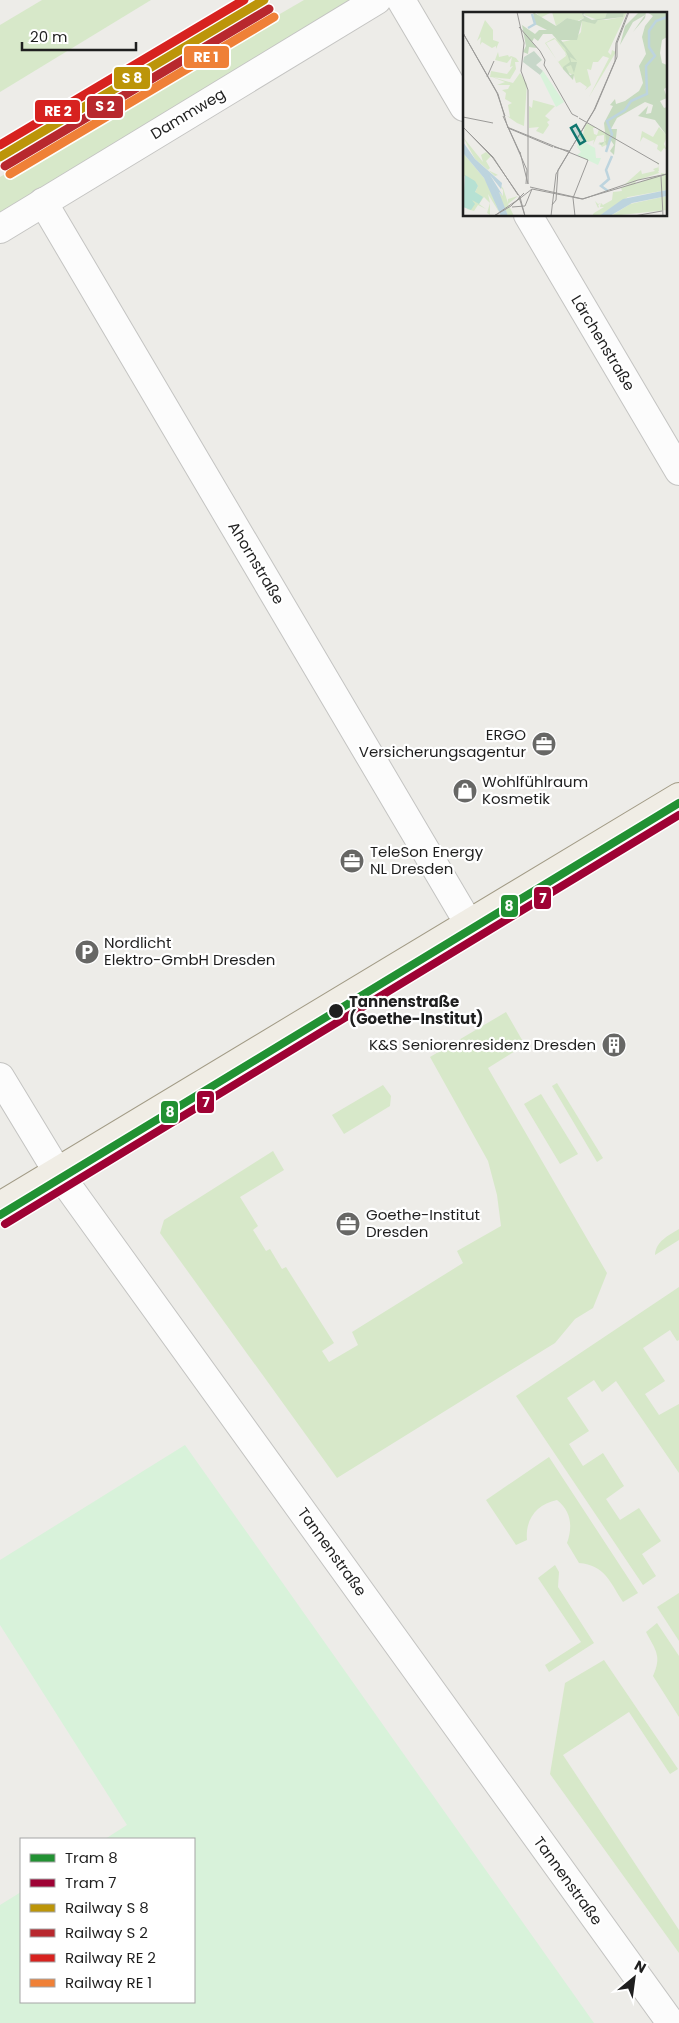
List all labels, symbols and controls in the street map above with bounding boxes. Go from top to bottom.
inset map [463,12,666,216]
scale bar [22,20,136,52]
text: 20 m [30,26,68,47]
line badge: RE 1 [183,45,230,69]
text: RE 1 [194,47,218,67]
line badge: S 8 [113,66,151,90]
text: S 8 [122,68,142,88]
street label: Dammweg [147,83,229,144]
line badge: S 2 [86,95,124,119]
text: S 2 [95,96,115,116]
line badge: RE 2 [34,99,81,123]
text: RE 2 [44,101,72,121]
street label: Lärchenstraße [567,291,640,395]
street label: Ahornstraße [223,517,289,608]
place label: ERGO Versicherungsagentur [359,724,526,762]
office icon: ERGO Versicherungsagentur [531,731,557,757]
place label: Wohlfühlraum Kosmetik [482,771,588,809]
shop icon: Wohlfühlraum Kosmetik [452,778,478,804]
place label: TeleSon Energy NL Dresden [370,841,484,879]
office icon: TeleSon Energy NL Dresden [339,848,365,874]
line badge: 7 [533,886,552,910]
text: 7 [539,888,547,908]
line badge: 8 [500,894,519,918]
text: 8 [504,896,514,916]
place label: Nordlicht Elektro-GmbH Dresden [104,932,275,970]
parking icon: Nordlicht Elektro-GmbH Dresden [74,939,100,965]
place label: Tannenstraße (Goethe-Institut) [349,991,483,1029]
marker: Tannenstraße (Goethe-Institut) [327,1002,345,1020]
building icon: K&S Seniorenresidenz Dresden [601,1032,627,1058]
place label: K&S Seniorenresidenz Dresden [369,1034,596,1055]
line badge: 7 [196,1090,215,1114]
text: 7 [202,1092,210,1112]
line badge: 8 [160,1100,179,1124]
text: 8 [165,1102,175,1122]
place label: Goethe-Institut Dresden [366,1204,480,1242]
office icon: Goethe-Institut Dresden [335,1211,361,1237]
street label: Tannenstraße [293,1503,372,1600]
street label: Tannenstraße [529,1832,608,1929]
legend [20,1838,195,2003]
text: Tram 8 [65,1847,118,1868]
text: Tram 7 [65,1872,117,1893]
text: Railway S 8 [65,1897,149,1918]
text: Railway S 2 [65,1922,148,1943]
text: Railway RE 2 [65,1947,156,1968]
north arrow [609,1953,659,2003]
text: N [631,1955,650,1978]
text: Railway RE 1 [65,1972,152,1993]

